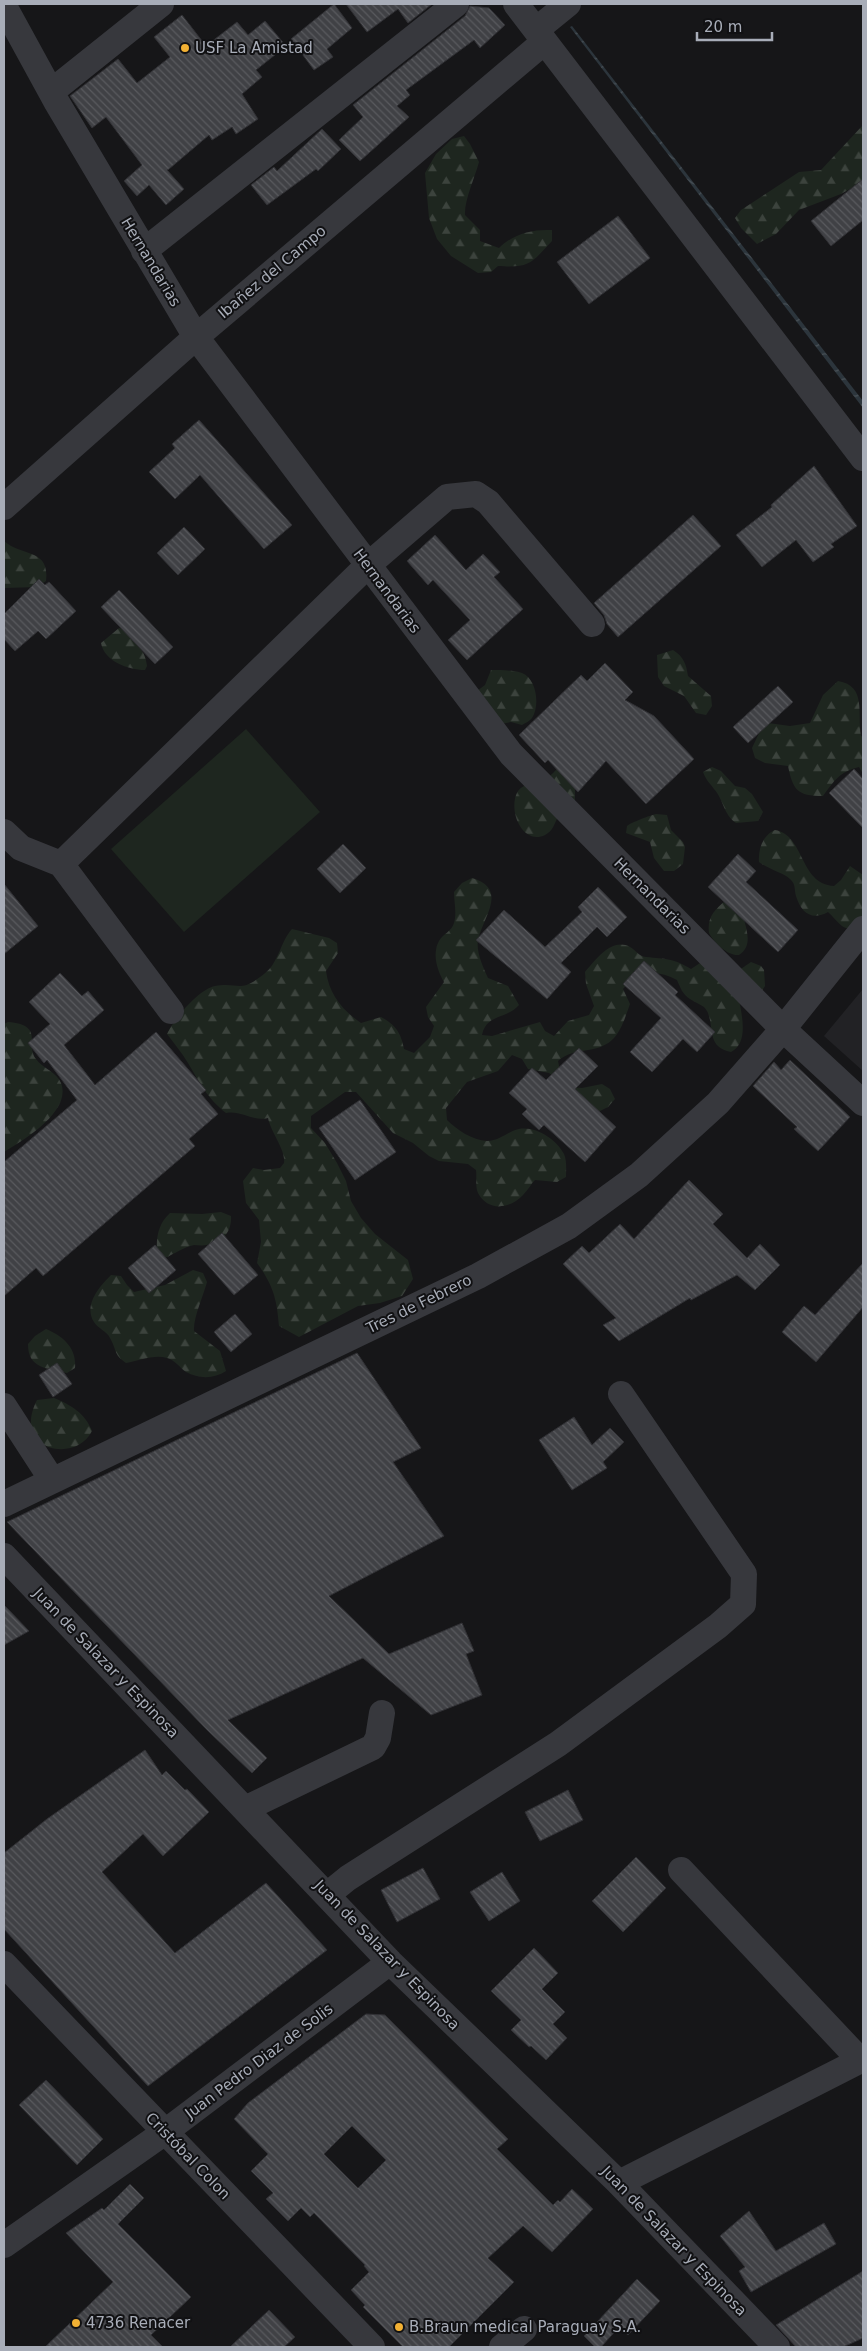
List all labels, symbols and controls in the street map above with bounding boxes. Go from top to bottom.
scale bar [697,10,772,42]
text: 20 m [704,18,742,36]
place label: USF La Amistad [195,39,313,57]
marker: USF La Amistad [179,42,191,54]
street label: Hernandarias [117,214,185,310]
street label: Ibañez del Campo [214,222,330,322]
street label: Hernandarias [350,545,425,637]
street label: Hernandarias [610,854,694,938]
street label: Tres de Febrero [363,1271,475,1338]
street label: Juan de Salazar y Espinosa [29,1584,182,1742]
street label: Juan de Salazar y Espinosa [310,1876,463,2034]
street label: Juan Pedro Diaz de Solis [181,1999,337,2123]
street label: Cristóbal Colon [142,2109,234,2203]
street label: Juan de Salazar y Espinosa [597,2162,750,2320]
place label: 4736 Renacer [86,2314,191,2332]
marker: 4736 Renacer [70,2317,82,2329]
place label: B.Braun medical Paraguay S.A. [409,2318,641,2336]
marker: B.Braun medical Paraguay S.A. [393,2321,405,2333]

